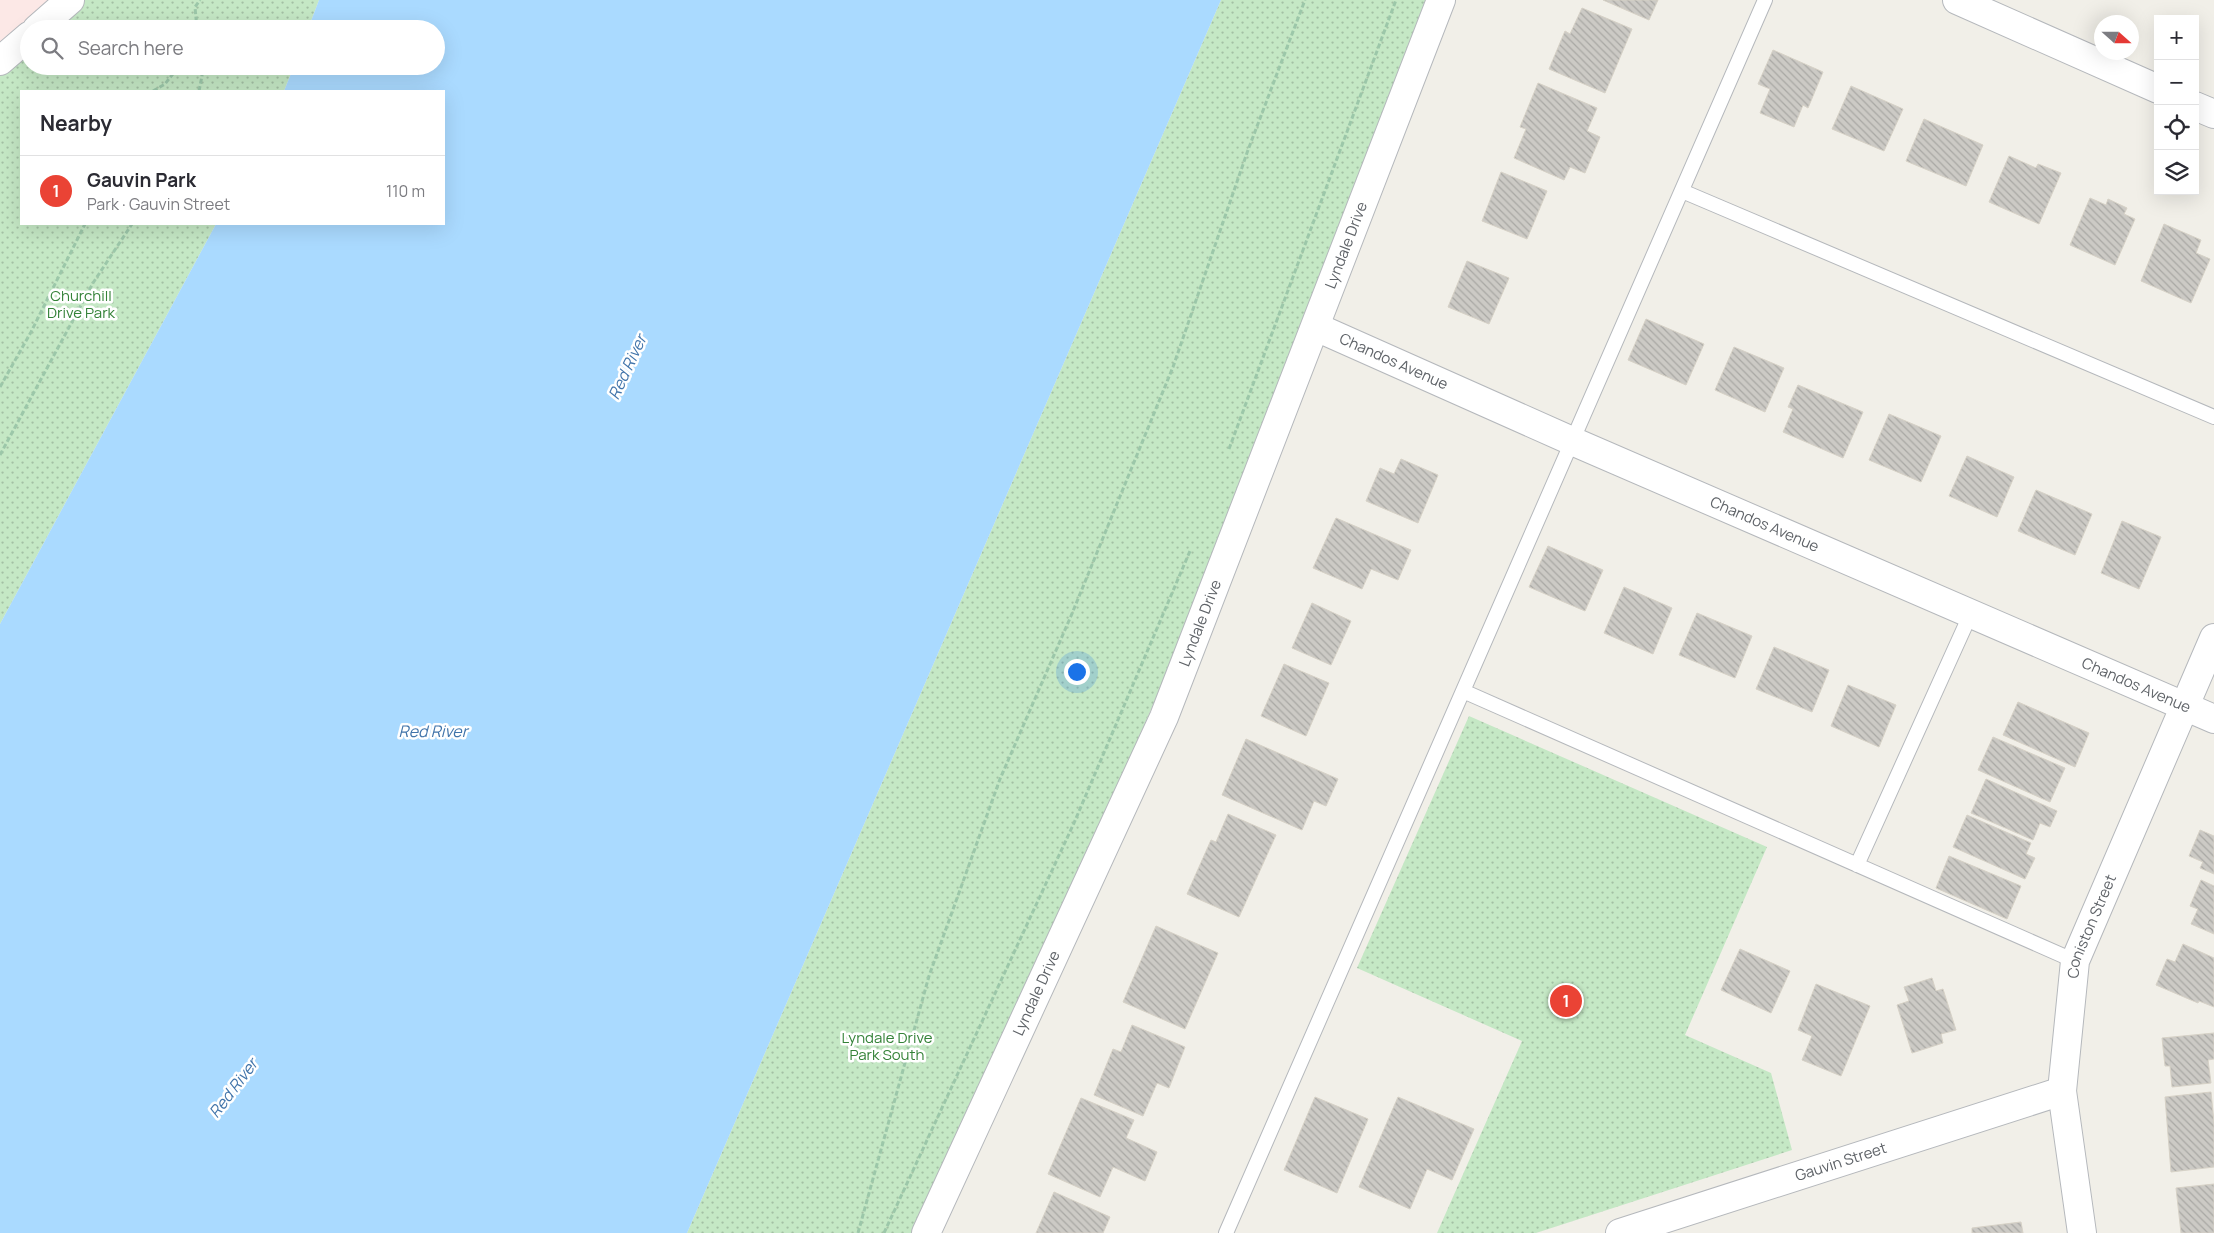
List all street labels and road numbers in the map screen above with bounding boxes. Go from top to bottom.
street label: Lyndale Drive [1320,198,1372,291]
street label: Chandos Avenue [1336,328,1452,395]
street label: Chandos Avenue [1707,491,1823,557]
street label: Lyndale Drive [1174,576,1226,669]
street label: Chandos Avenue [2079,652,2194,718]
street label: Coniston Street [2062,871,2121,979]
street label: Lyndale Drive [1007,947,1065,1039]
street label: Gauvin Street [1792,1137,1889,1186]

